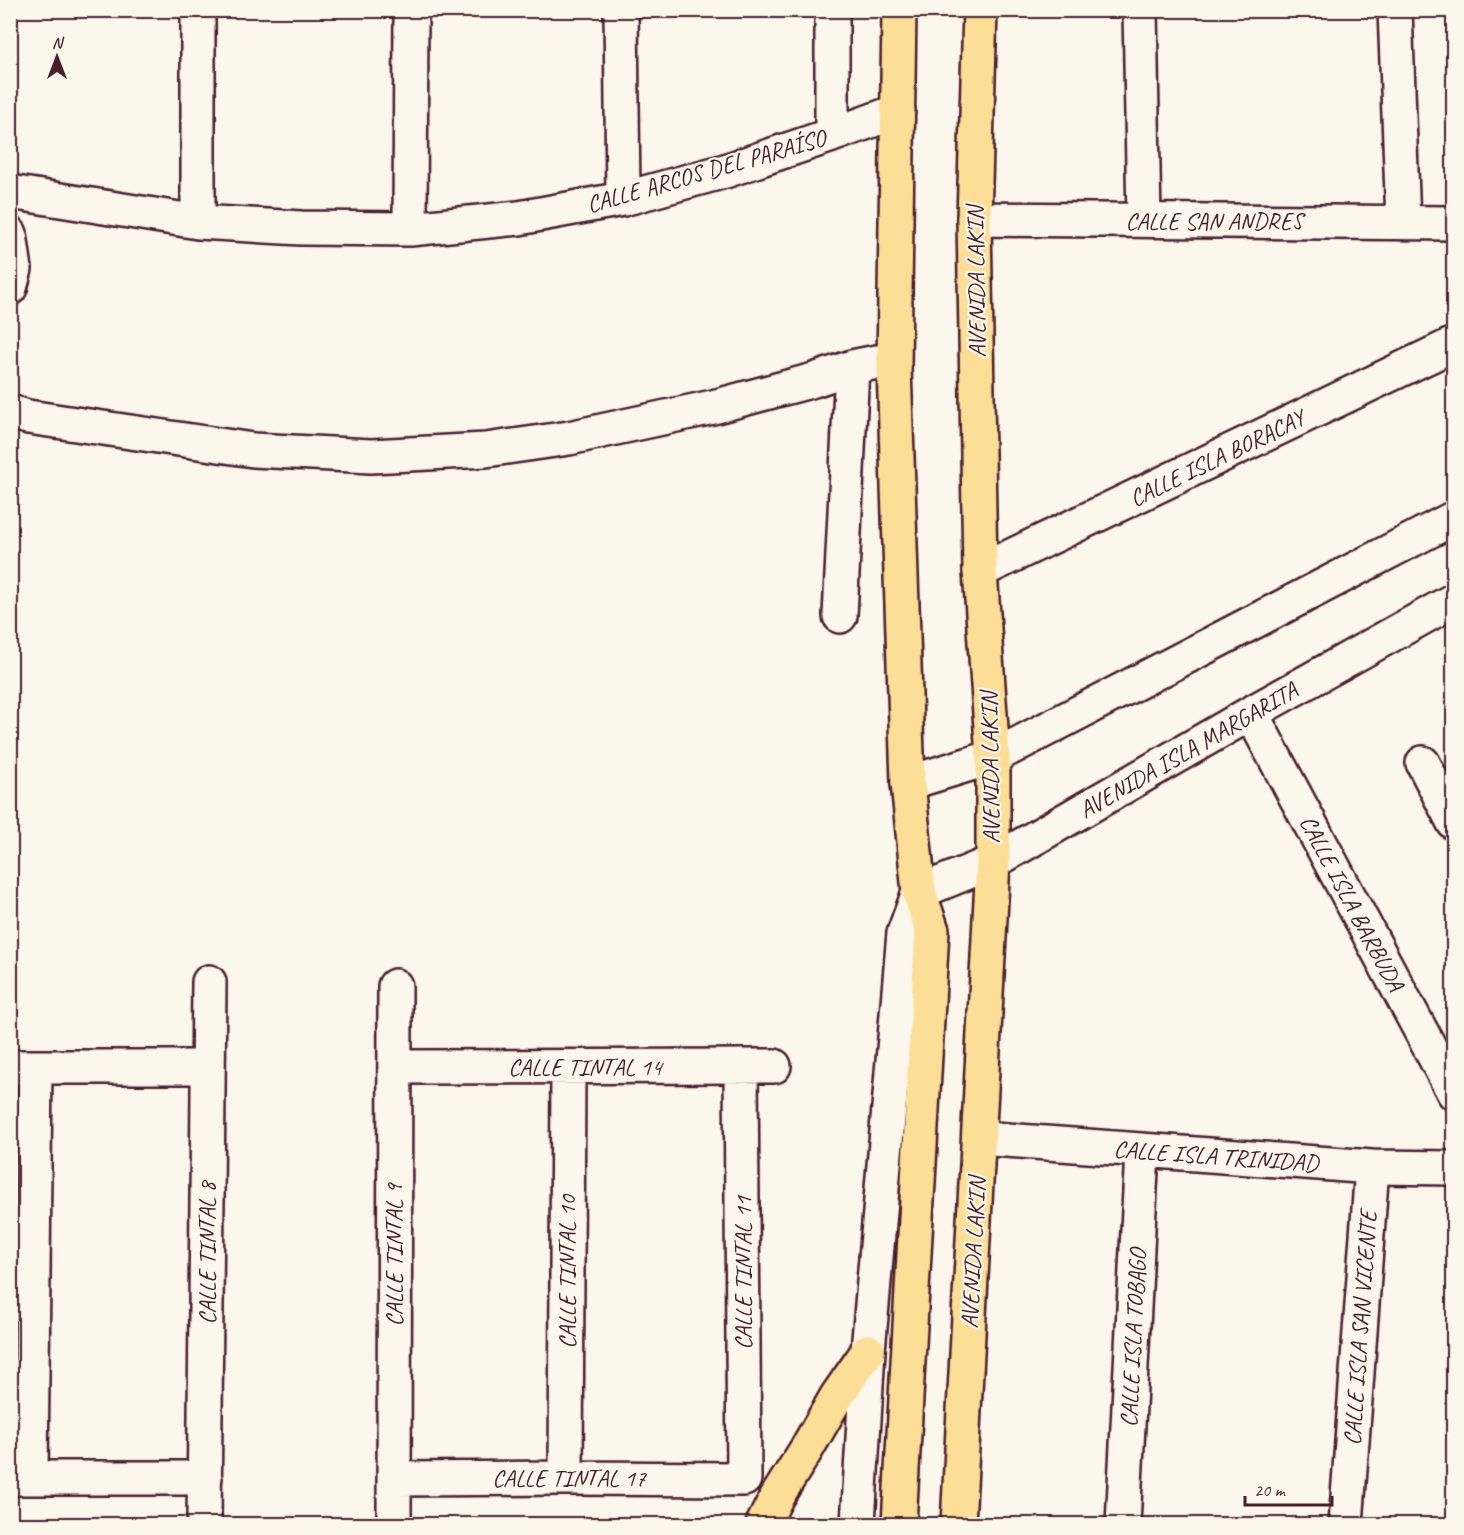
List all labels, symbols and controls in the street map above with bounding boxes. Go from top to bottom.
north arrow [27,27,87,87]
text: N [52,33,65,53]
street label: CALLE ARCOS DEL PARAÍSO [583,122,832,219]
street label: AVENIDA LAK'IN [960,203,992,358]
street label: CALLE SAN ANDRES [1125,206,1306,236]
street label: CALLE ISLA BORACAY [1124,401,1312,513]
street label: AVENIDA ISLA MARGARITA [1073,675,1303,825]
street label: AVENIDA LAK'IN [974,689,1006,844]
street label: CALLE ISLA BARBUDA [1293,810,1411,997]
street label: CALLE TINTAL 14 [508,1052,664,1082]
street label: CALLE ISLA TRINIDAD [1113,1134,1321,1178]
street label: AVENIDA LAK'IN [954,1173,992,1329]
street label: CALLE TINTAL 8 [192,1179,222,1324]
street label: CALLE TINTAL 9 [379,1181,409,1326]
street label: CALLE TINTAL 10 [552,1193,582,1349]
street label: CALLE TINTAL 11 [728,1195,758,1350]
street label: CALLE ISLA SAN VICENTE [1337,1207,1383,1446]
street label: CALLE ISLA TOBAGO [1113,1245,1153,1428]
street label: CALLE TINTAL 17 [492,1463,647,1493]
scale bar [1245,1469,1332,1507]
text: 20 m [1254,1479,1287,1501]

